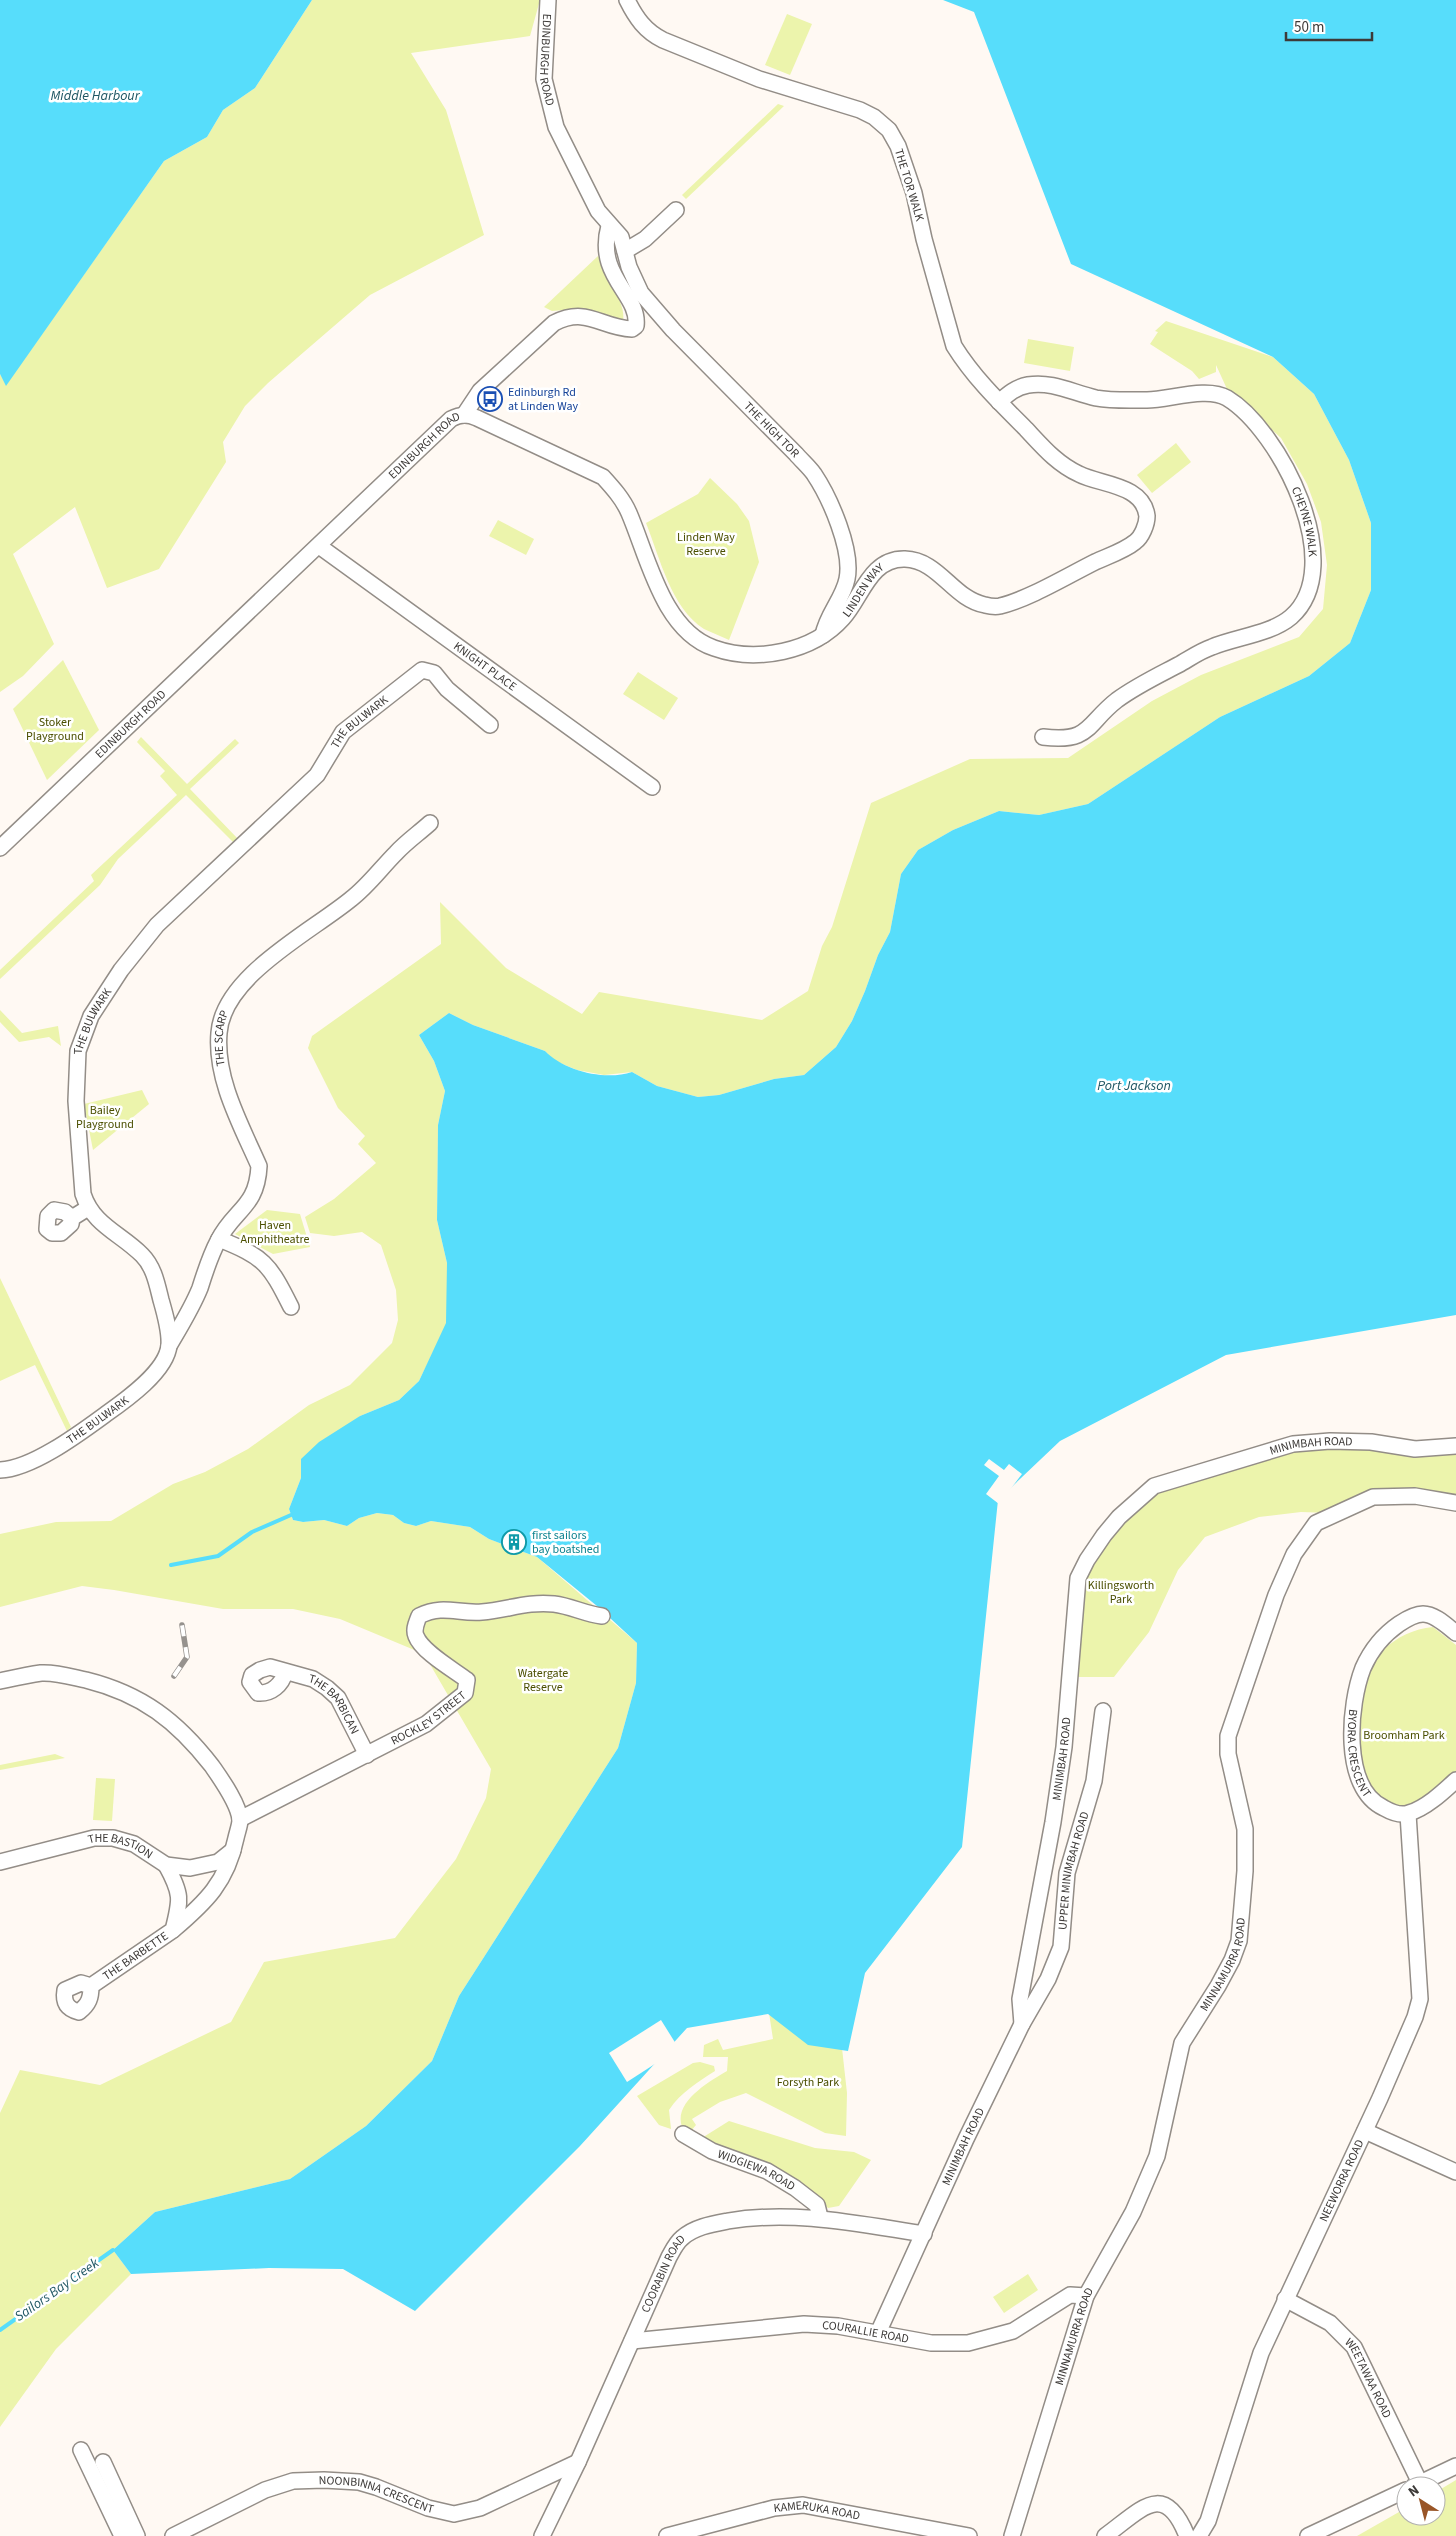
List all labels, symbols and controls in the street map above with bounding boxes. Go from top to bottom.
scale bar [1286,10,1372,42]
street label: EDINBURGH ROAD [535,13,559,107]
text: 50 m [1294,17,1324,38]
water label: Middle Harbour [51,86,141,106]
street label: THE TOR WALK [890,147,928,223]
place label: Edinburgh Rd at Linden Way [508,384,579,415]
bus stop icon: Edinburgh Rd at Linden Way [477,386,503,412]
street label: THE HIGH TOR [740,398,803,461]
street label: EDINBURGH ROAD [384,408,462,483]
street label: CHEYNE WALK [1287,484,1321,557]
park label: Linden Way Reserve [677,529,735,560]
street label: LINDEN WAY [838,559,887,621]
street label: KNIGHT PLACE [450,638,520,695]
street label: EDINBURGH ROAD [91,686,170,762]
street label: THE BULWARK [327,691,391,752]
park label: Stoker Playground [26,714,84,745]
street label: THE BULWARK [69,984,116,1055]
street label: THE SCARP [210,1007,233,1068]
water label: Port Jackson [1097,1076,1171,1096]
park label: Bailey Playground [76,1102,134,1133]
park label: Haven Amphitheatre [241,1217,309,1248]
street label: THE BULWARK [63,1392,132,1448]
street label: MINIMBAH ROAD [1267,1432,1353,1459]
place label: first sailors bay boatshed [532,1527,600,1558]
building icon: first sailors bay boatshed [501,1529,527,1555]
park label: Killingsworth Park [1088,1577,1154,1608]
park label: Watergate Reserve [518,1665,568,1696]
street label: THE BARBICAN [307,1670,363,1737]
street label: ROCKLEY STREET [388,1687,470,1749]
street label: BYORA CRESCENT [1343,1708,1376,1801]
street label: MINIMBAH ROAD [1048,1716,1075,1802]
park label: Broomham Park [1363,1727,1445,1744]
street label: UPPER MINIMBAH ROAD [1054,1809,1093,1931]
street label: THE BASTION [86,1829,156,1863]
street label: MINNAMURRA ROAD [1196,1917,1249,2014]
street label: THE BARBETTE [99,1927,172,1984]
park label: Forsyth Park [777,2074,839,2091]
street label: MINIMBAH ROAD [938,2105,989,2188]
street label: NEEWORRA ROAD [1315,2137,1368,2224]
street label: WIDGIEWA ROAD [715,2145,799,2195]
street label: COORABIN ROAD [637,2231,689,2315]
water label: Sailors Bay Creek [11,2253,103,2326]
street label: MINNAMURRA ROAD [1050,2284,1098,2387]
street label: COURALLIE ROAD [822,2317,910,2347]
street label: WEETAWAA ROAD [1341,2334,1396,2421]
street label: NOONBINNA CRESCENT [318,2471,436,2518]
north arrow [1396,2476,1446,2526]
text: N [1404,2480,1424,2502]
street label: KAMERUKA ROAD [773,2496,862,2524]

